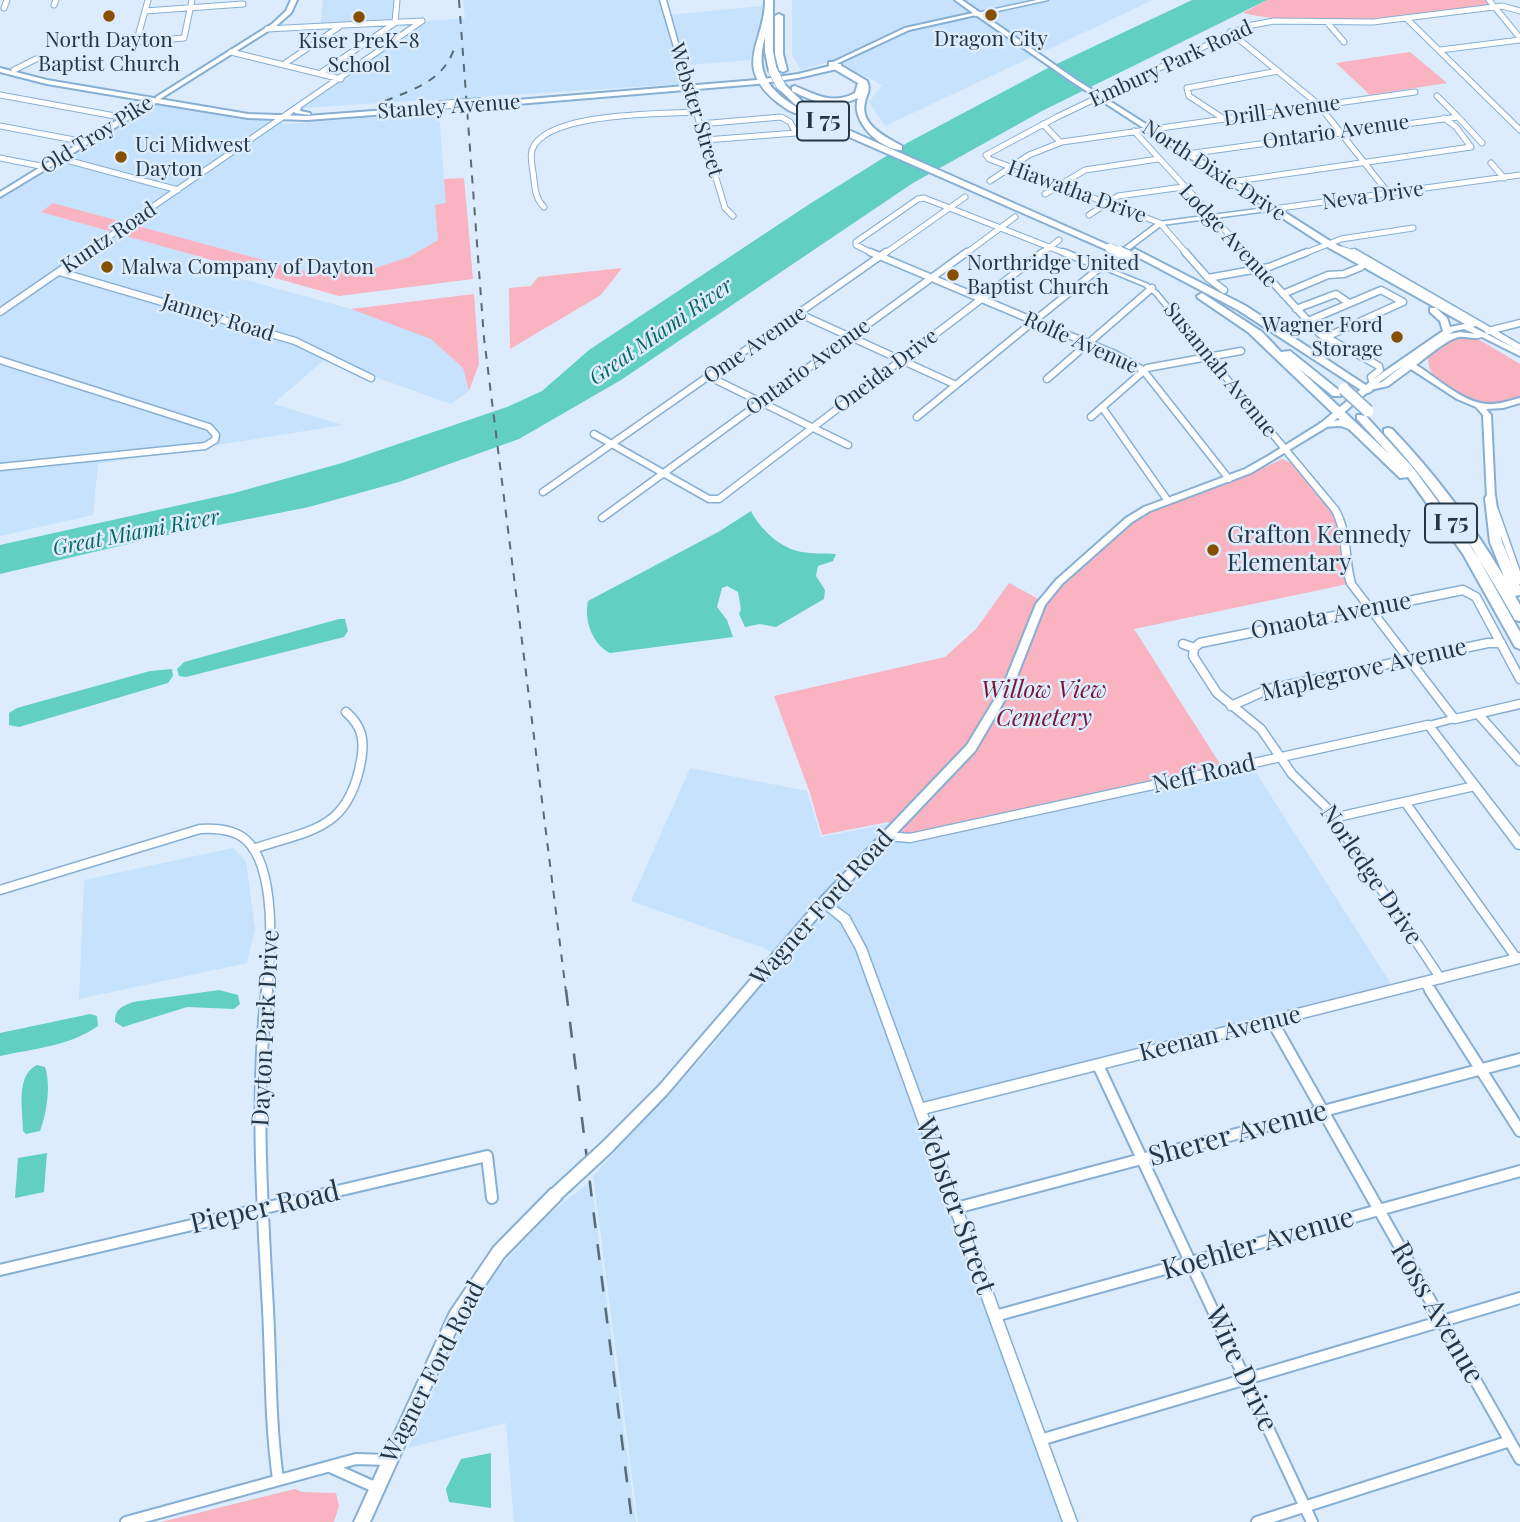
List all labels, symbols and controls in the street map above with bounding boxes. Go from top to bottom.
marker: Dragon City [983,7,999,23]
marker: North Dayton Baptist Church [101,8,117,24]
marker: Kiser PreK-8 School [351,9,367,25]
street label: Embury Park Road [1086,15,1256,113]
place label: Dragon City [934,26,1048,52]
place label: North Dayton Baptist Church [38,27,180,77]
place label: Kiser PreK-8 School [298,28,420,78]
street label: Webster Street [664,40,728,180]
street label: Stanley Avenue [377,89,521,125]
street label: Old Troy Pike [36,90,158,180]
street label: Drill Avenue [1222,90,1342,132]
road number: I 75 [797,102,849,140]
street label: Ontario Avenue [1261,109,1411,155]
street label: North Dixie Drive [1138,115,1290,227]
place label: Uci Midwest Dayton [135,132,250,182]
marker: Uci Midwest Dayton [113,149,129,165]
street label: Hiawatha Drive [1004,155,1150,229]
street label: Neva Drive [1321,176,1425,216]
street label: Lodge Avenue [1174,179,1282,293]
street label: Kuntz Road [57,197,161,279]
place label: Northridge United Baptist Church [967,250,1139,300]
place label: Malwa Company of Dayton [121,254,374,280]
marker: Malwa Company of Dayton [99,259,115,275]
marker: Northridge United Baptist Church [945,267,961,283]
water label: Great Miami River [584,273,738,391]
street label: Janney Road [159,289,277,347]
street label: Susannah Avenue [1158,298,1282,442]
street label: Ome Avenue [699,300,811,390]
street label: Rolfe Avenue [1020,307,1142,379]
place label: Wagner Ford Storage [1262,312,1383,362]
street label: Ontario Avenue [741,313,875,421]
street label: Oneida Drive [829,324,943,418]
marker: Wagner Ford Storage [1389,329,1405,345]
road number: I 75 [1425,503,1477,542]
water label: Great Miami River [51,504,221,562]
place label: Grafton Kennedy Elementary [1227,522,1411,578]
marker: Grafton Kennedy Elementary [1205,542,1221,558]
street label: Onaota Avenue [1248,586,1414,646]
street label: Maplegrove Avenue [1258,632,1470,708]
park label: Willow View Cemetery [981,677,1107,733]
street label: Neff Road [1150,748,1258,800]
street label: Norledge Drive [1314,800,1428,950]
street label: Wagner Ford Road [745,824,899,992]
street label: Dayton Park Drive [246,929,286,1127]
street label: Keenan Avenue [1136,1000,1304,1068]
street label: Sherer Avenue [1145,1094,1331,1174]
street label: Webster Street [908,1114,1002,1298]
street label: Pieper Road [187,1174,343,1242]
street label: Koehler Avenue [1158,1201,1358,1287]
street label: Ross Avenue [1383,1236,1491,1390]
street label: Wagner Ford Road [375,1277,491,1467]
street label: Wire Drive [1197,1301,1285,1437]

